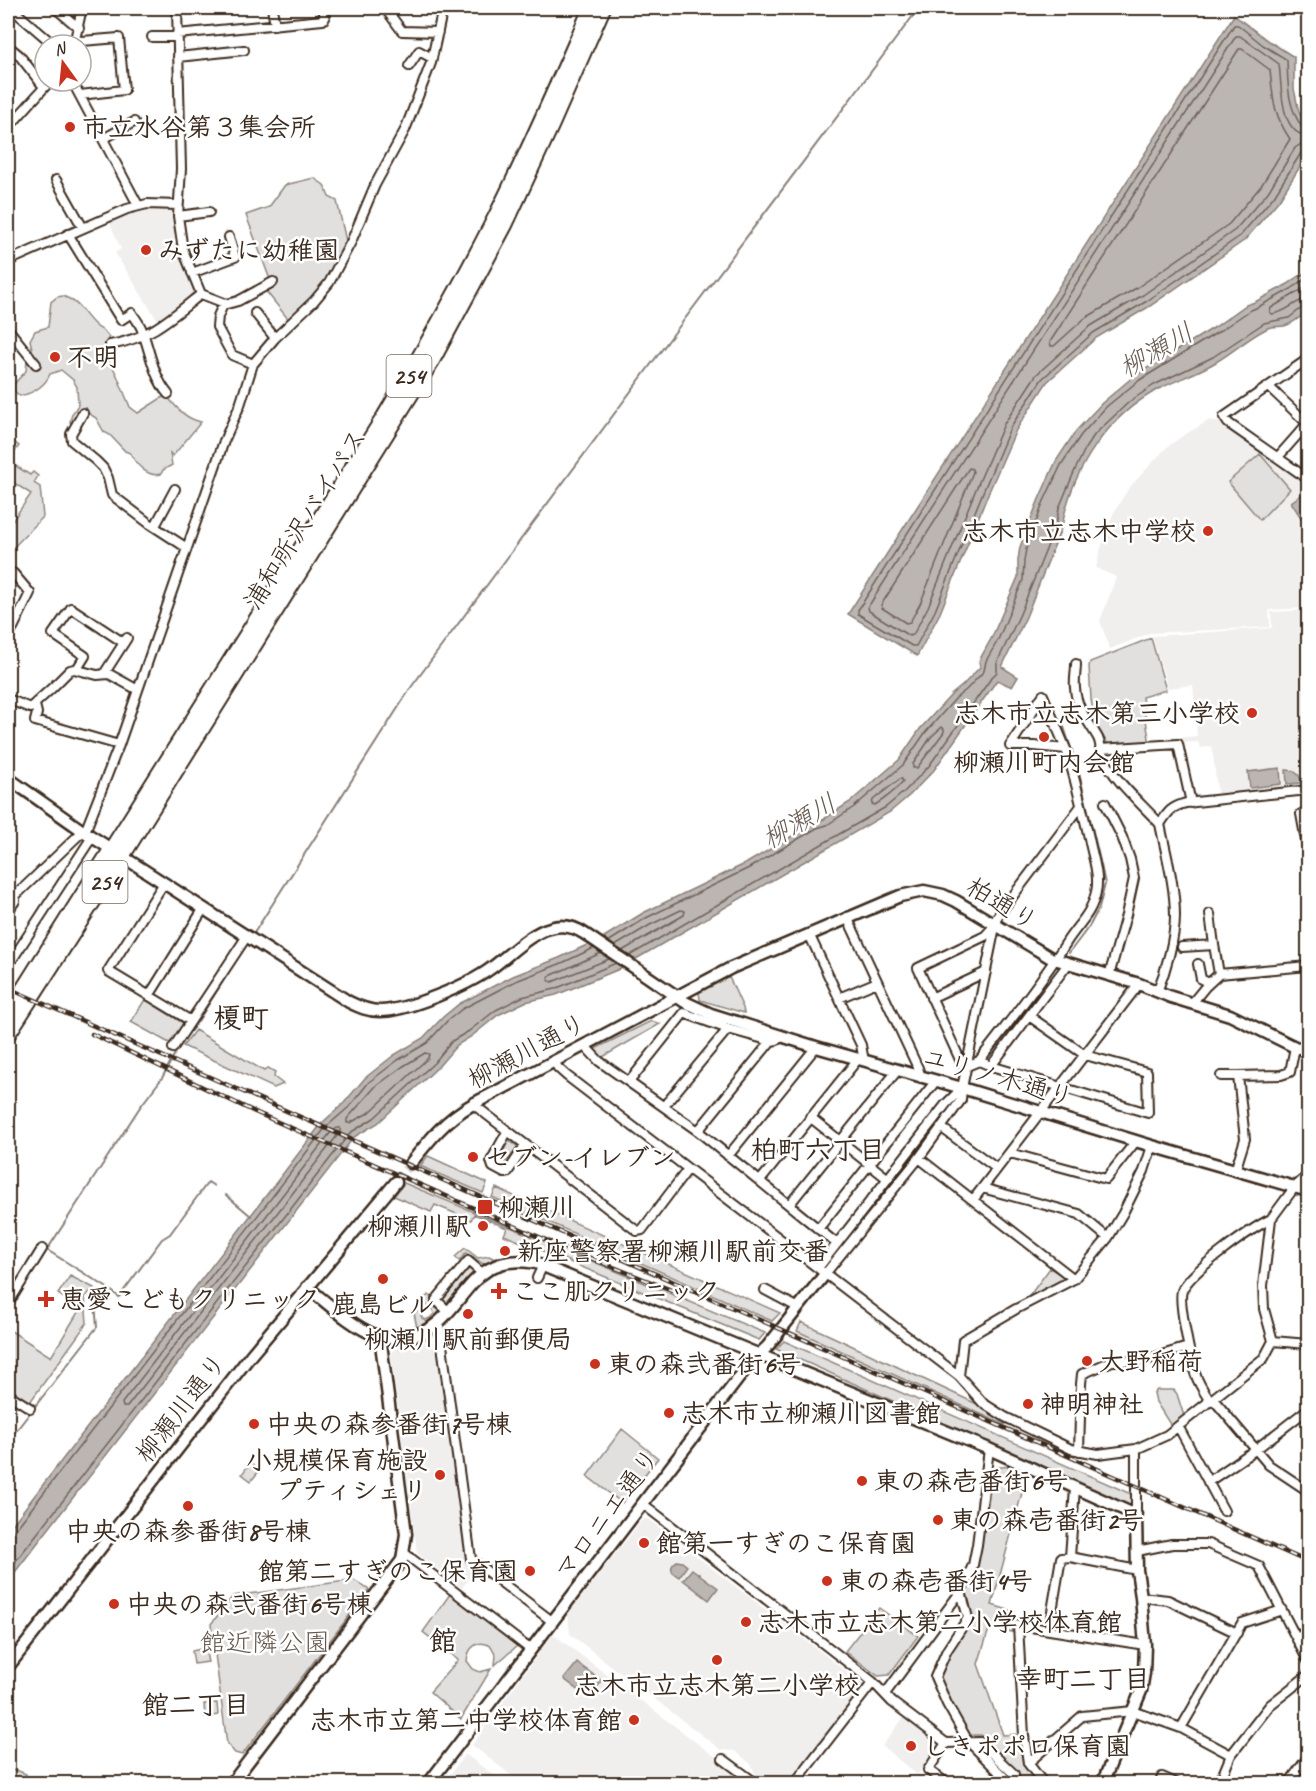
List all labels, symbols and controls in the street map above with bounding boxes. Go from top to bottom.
north arrow [33,33,93,93]
text: N [52,38,70,60]
place label: 市立水谷第３集会所 [82,111,316,144]
marker: 市立水谷第３集会所 [63,120,77,134]
place label: みずたに幼稚園 [158,234,339,267]
marker: みずたに幼稚園 [139,243,153,257]
water label: 柳瀬川 [1112,315,1200,385]
place label: 不明 [67,341,119,374]
marker: 不明 [48,350,62,364]
road number: 254 [386,355,432,397]
street label: 浦和所沢バイパス [236,422,374,616]
place label: 志木市立志木中学校 [962,515,1196,548]
marker: 志木市立志木中学校 [1201,524,1215,538]
place label: 志木市立志木第三小学校 [954,697,1240,730]
marker: 志木市立志木第三小学校 [1245,706,1259,720]
marker: 柳瀬川町内会館 [1037,730,1051,744]
place label: 柳瀬川町内会館 [953,746,1135,779]
water label: 柳瀬川 [755,786,843,856]
road number: 254 [82,861,128,903]
street label: 柏通り [960,870,1044,938]
district label: 榎町 [213,1000,269,1035]
street label: 柳瀬川通り [462,1006,592,1096]
street label: ユリノ木通り [918,1040,1078,1114]
district label: 柏町六丁目 [751,1133,886,1167]
place label: セブン-イレブン [485,1141,675,1174]
marker: セブン-イレブン [466,1150,480,1164]
place label: 柳瀬川 [498,1191,576,1224]
marker: 柳瀬川 [476,1198,494,1216]
place label: 柳瀬川駅 [367,1210,471,1243]
marker: 柳瀬川駅 [476,1219,490,1233]
place label: 新座警察署柳瀬川駅前交番 [517,1235,829,1268]
marker: 新座警察署柳瀬川駅前交番 [498,1244,512,1258]
marker: 鹿島ビル [376,1272,390,1286]
place label: ここ肌クリニック [512,1275,720,1308]
marker: ここ肌クリニック [490,1282,508,1300]
place label: 恵愛こどもクリニック [60,1283,320,1316]
place label: 鹿島ビル [331,1288,435,1321]
marker: 恵愛こどもクリニック [37,1290,55,1308]
marker: 柳瀬川駅前郵便局 [461,1307,475,1321]
place label: 柳瀬川駅前郵便局 [364,1323,572,1356]
place label: 大野稲荷 [1099,1345,1203,1378]
street label: 柳瀬川通り [128,1347,234,1469]
place label: 東の森弐番街6号 [607,1348,801,1381]
marker: 大野稲荷 [1080,1354,1094,1368]
marker: 東の森弐番街6号 [588,1357,602,1371]
place label: 神明神社 [1040,1388,1144,1421]
place label: 志木市立柳瀬川図書館 [681,1397,941,1430]
marker: 神明神社 [1021,1397,1035,1411]
marker: 志木市立柳瀬川図書館 [662,1406,676,1420]
place label: 中央の森参番街7号棟 [266,1408,512,1441]
marker: 中央の森参番街7号棟 [247,1417,261,1431]
street label: マロニエ通り [547,1442,667,1586]
place label: 小規模保育施設 プティシェリ [246,1444,428,1507]
place label: 東の森壱番街6号 [874,1465,1068,1498]
marker: 小規模保育施設 プティシェリ [433,1468,447,1482]
marker: 東の森壱番街6号 [855,1474,869,1488]
marker: 中央の森参番街8号棟 [181,1499,195,1513]
place label: 東の森壱番街2号 [950,1504,1144,1537]
marker: 東の森壱番街2号 [931,1513,945,1527]
place label: 中央の森参番街8号棟 [65,1515,311,1548]
place label: 館第一すぎのこ保育園 [656,1527,916,1560]
marker: 館第一すぎのこ保育園 [637,1536,651,1550]
place label: 館第二すぎのこ保育園 [258,1555,518,1588]
marker: 館第二すぎのこ保育園 [523,1564,537,1578]
place label: 東の森壱番街4号 [839,1565,1033,1598]
marker: 東の森壱番街4号 [820,1574,834,1588]
place label: 中央の森弐番街6号棟 [126,1588,372,1621]
marker: 中央の森弐番街6号棟 [107,1597,121,1611]
place label: 志木市立志木第二小学校体育館 [758,1606,1122,1639]
marker: 志木市立志木第二小学校体育館 [739,1615,753,1629]
district label: 館 [429,1623,457,1658]
park label: 館近隣公園 [200,1626,330,1659]
marker: 志木市立志木第二小学校 [710,1653,724,1667]
district label: 幸町二丁目 [1016,1662,1151,1696]
place label: 志木市立志木第二小学校 [574,1669,860,1702]
district label: 館二丁目 [142,1688,250,1722]
place label: 志木市立第二中学校体育館 [310,1704,622,1737]
marker: 志木市立第二中学校体育館 [627,1713,641,1727]
place label: しきポポロ保育園 [923,1730,1131,1763]
marker: しきポポロ保育園 [904,1739,918,1753]

